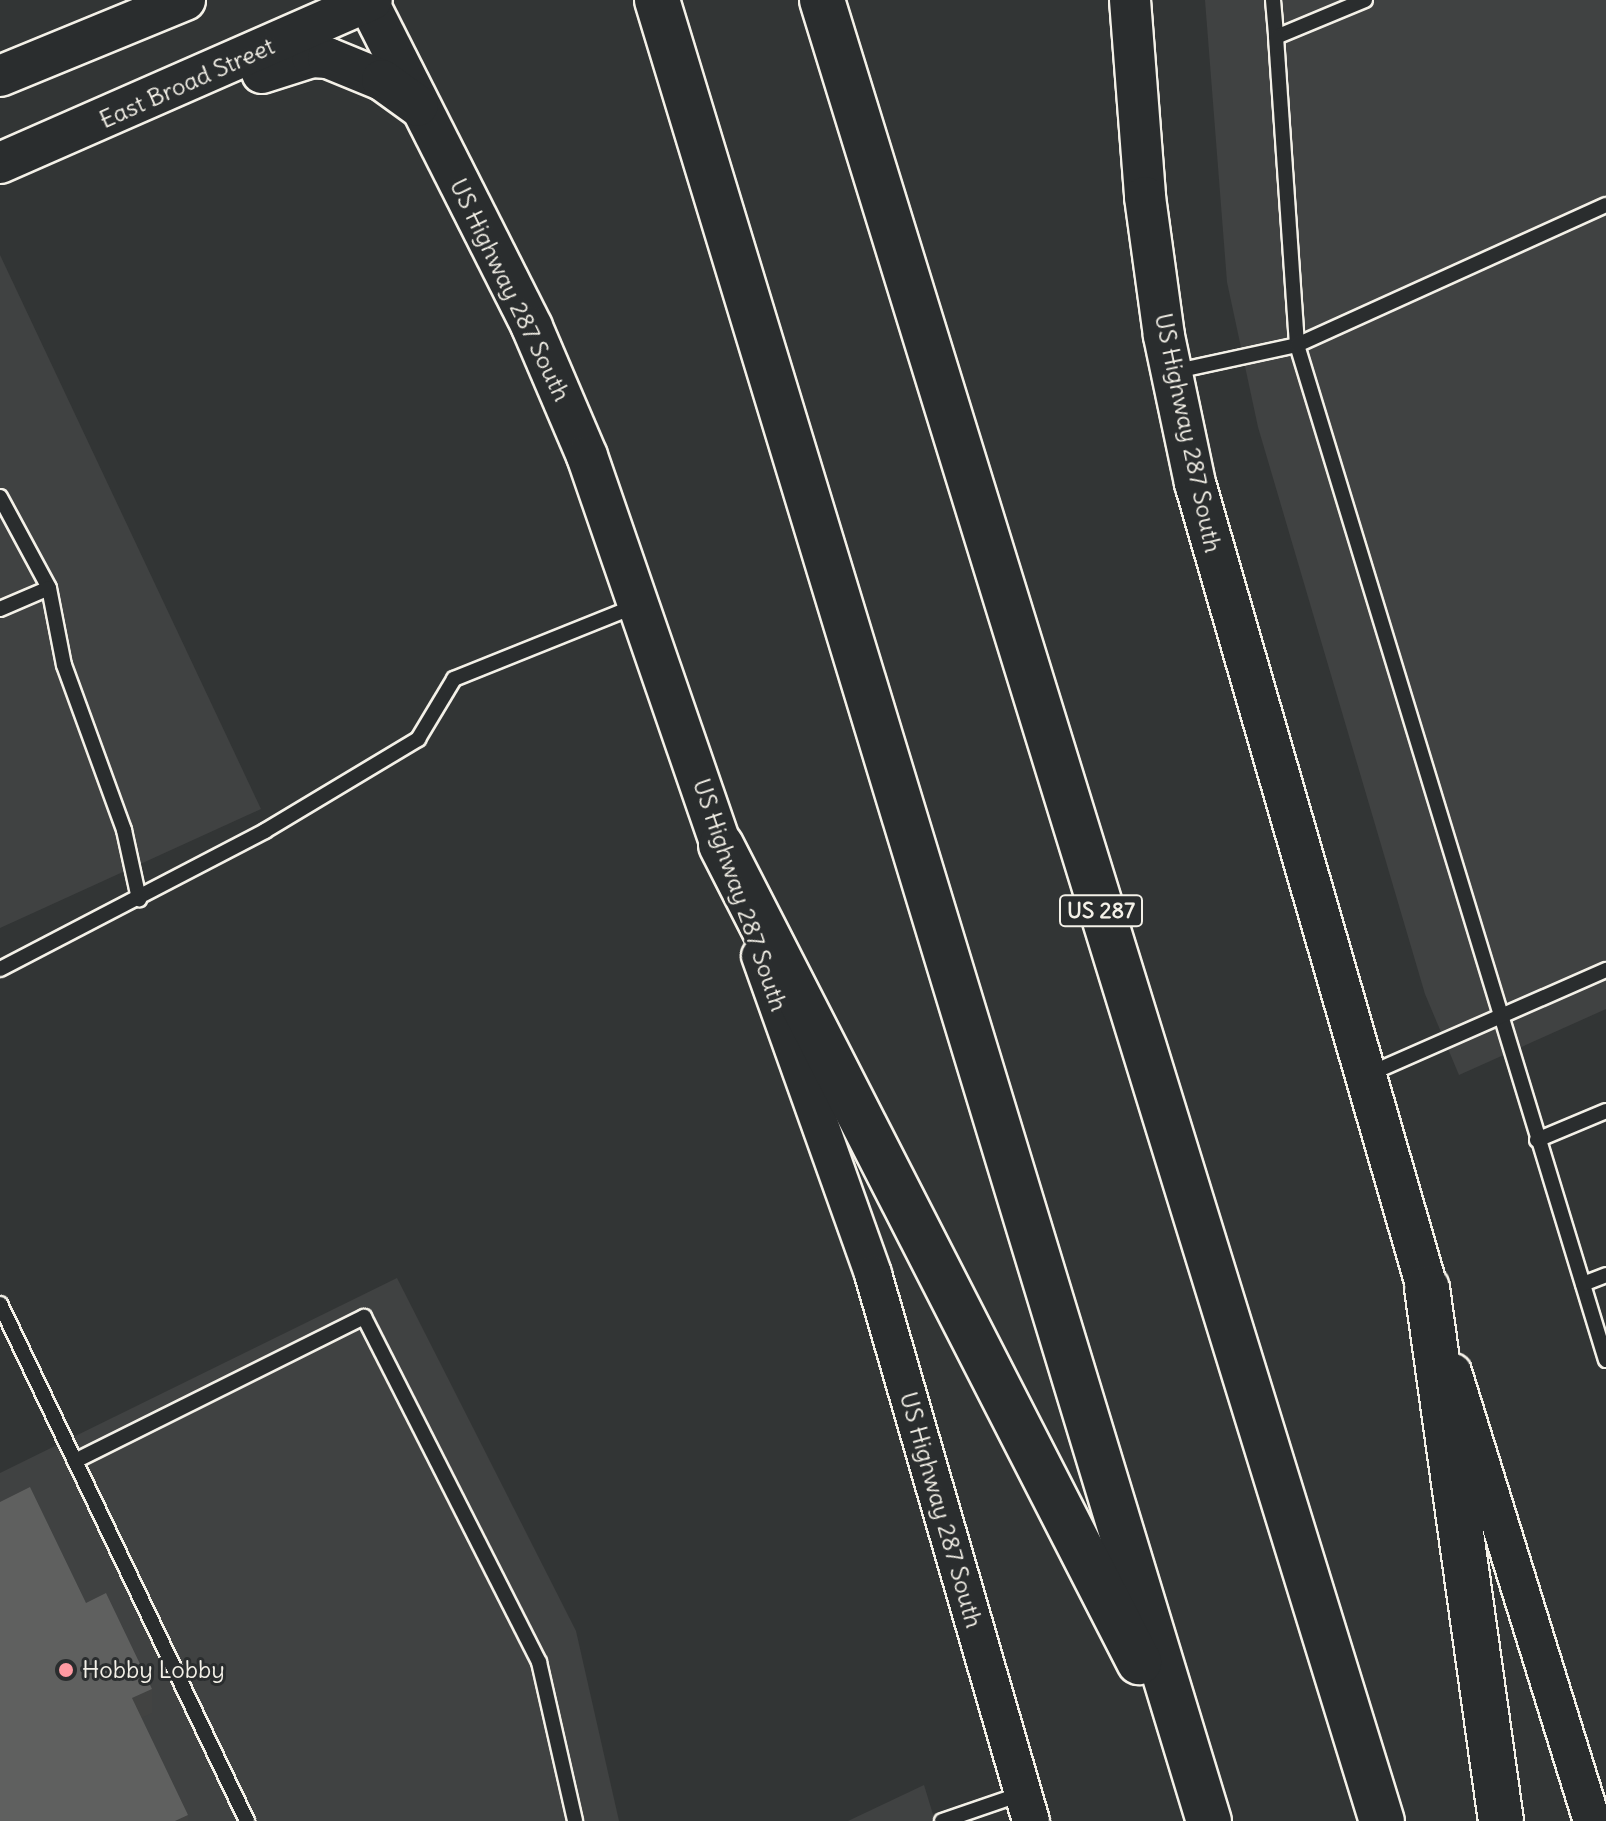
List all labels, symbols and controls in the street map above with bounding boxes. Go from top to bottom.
street label: East Broad Street [95,32,279,134]
street label: US Highway 287 South [444,174,576,406]
street label: US Highway 287 South [1149,311,1227,555]
street label: US Highway 287 South [687,775,793,1015]
road number: US 287 [1057,893,1145,929]
street label: US Highway 287 South [894,1389,988,1631]
place label: Hobby Lobby [82,1656,225,1684]
marker: Hobby Lobby [57,1661,75,1679]

